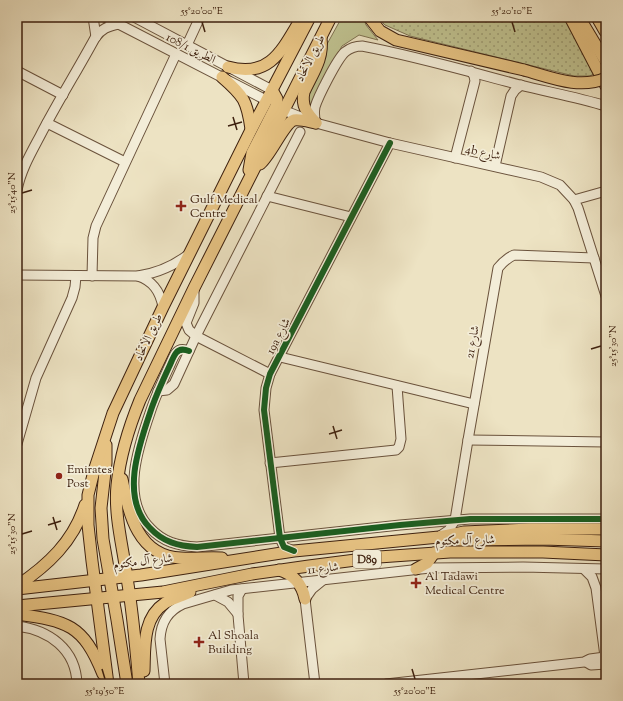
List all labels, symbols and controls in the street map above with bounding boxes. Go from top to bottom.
text: 55°20'00"E [180,4,223,19]
text: 55°20'10"E [491,4,532,19]
street label: 108/1 الطريق [163,29,219,69]
street label: طريق الاتحاد [291,32,330,85]
street label: 4b شارع [463,140,502,167]
text: 25°15'40"N [5,172,20,214]
place label: Gulf Medical Centre [190,191,258,223]
marker: Gulf Medical Centre [175,200,187,212]
street label: طريق الاتحاد [130,310,168,364]
street label: 19a شارع [262,315,297,358]
street label: شارع 21 [461,324,486,360]
text: 25°15'30"N [606,325,621,367]
place label: Emirates Post [67,461,112,493]
marker: Emirates Post [54,471,64,481]
text: 25°15'30"N [5,513,20,555]
street label: شارع آل مكتوم [435,531,496,552]
street label: شارع آل مكتوم [112,549,174,576]
road number: D89 [353,550,381,568]
street label: شارع 11 [306,558,340,581]
place label: Al Tadawi Medical Centre [425,568,505,600]
marker: Al Tadawi Medical Centre [410,577,422,589]
place label: Al Shoala Building [208,627,259,659]
marker: Al Shoala Building [193,636,205,648]
text: 55°19'50"E [85,684,124,699]
text: 55°20'00"E [393,684,436,699]

